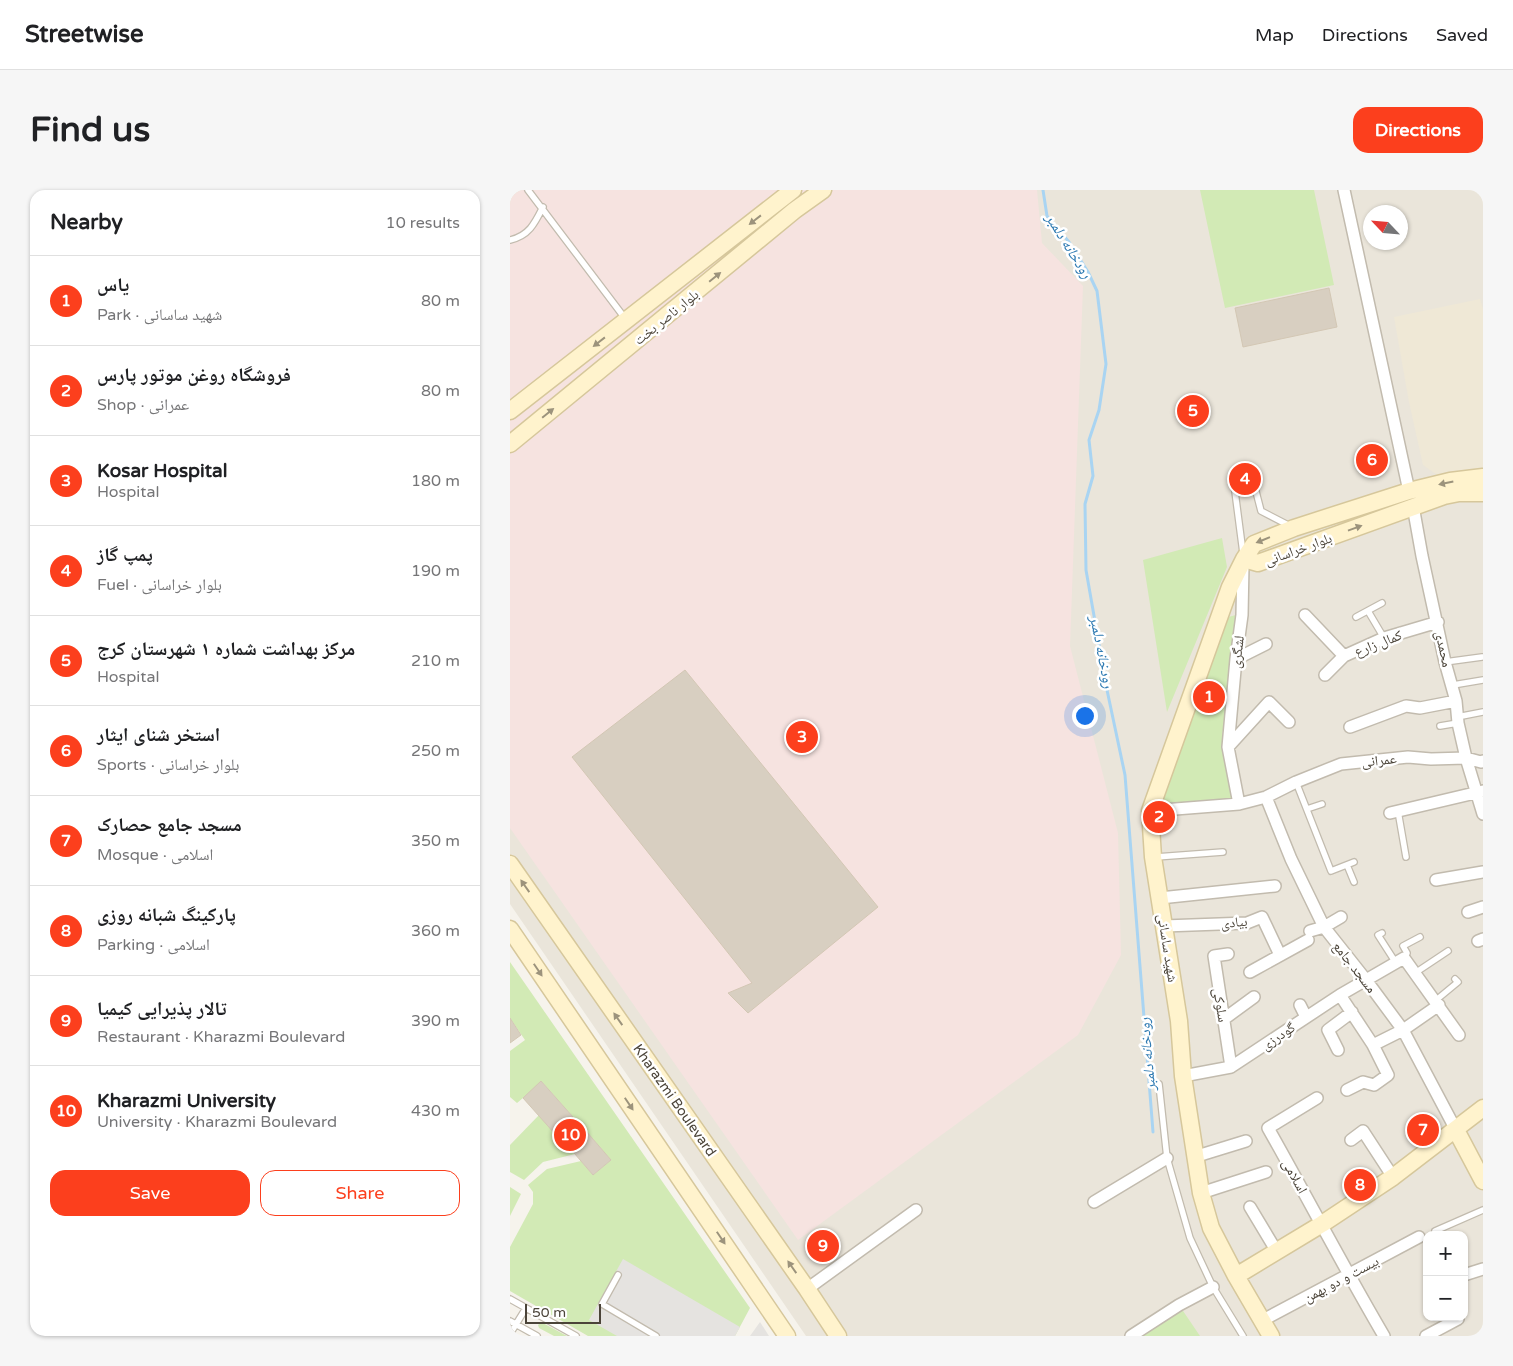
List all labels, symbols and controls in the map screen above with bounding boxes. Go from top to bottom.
text: Streetwise [25,20,144,49]
text: Map [1255,24,1294,46]
text: Directions [1322,24,1408,46]
text: Saved [1436,24,1488,46]
button: Directions [1353,107,1483,153]
text: Find us [30,109,150,151]
north arrow [1363,205,1408,250]
water label: رودخانه دلمبر [1041,209,1096,282]
text: Nearby [50,210,123,235]
text: 10 results [386,213,460,233]
one-way arrow [748,215,762,225]
one-way arrow [708,272,721,283]
text: یاس [97,274,129,296]
street label: بلوار ناصر بخت [630,286,702,349]
text: 1 [61,291,71,311]
text: 80 m [421,291,460,311]
text: Park · شهید ساسانی [97,305,222,325]
one-way arrow [593,336,606,347]
text: فروشگاه روغن موتور پارس [97,364,291,386]
text: 2 [61,381,71,401]
text: 80 m [421,381,460,401]
pin: 5 [1177,392,1209,430]
text: Shop · عمرانی [97,395,189,415]
one-way arrow [541,408,554,419]
pin: 6 [1356,441,1388,479]
text: Kosar Hospital [97,460,227,482]
pin: 4 [1229,460,1261,498]
text: 3 [61,471,71,491]
text: 180 m [411,471,460,491]
one-way arrow [1437,479,1453,487]
text: Hospital [97,482,159,502]
one-way arrow [1348,524,1363,531]
street label: بلوار خراسانی [1262,529,1334,569]
one-way arrow [1256,537,1270,545]
text: پمپ گاز [97,544,153,566]
text: 4 [61,561,71,581]
text: 190 m [411,561,460,581]
text: Fuel · بلوار خراسانی [97,575,222,595]
water label: رودخانه دلمبر [1086,613,1118,690]
street label: کمال زارع [1352,627,1405,661]
street label: محمدی [1431,629,1456,669]
street label: لشگری [1227,635,1248,669]
text: مرکز بهداشت شماره ۱ شهرستان کرج [97,638,355,660]
text: 5 [61,651,71,671]
text: 210 m [411,651,460,671]
text: Hospital [97,667,159,687]
pin: 1 [1193,678,1225,716]
your location [1072,703,1098,729]
pin: 3 [786,718,818,756]
text: استخر شنای ایثار [97,724,220,746]
text: 6 [61,741,71,761]
text: 250 m [411,741,460,761]
street label: عمرانی [1361,750,1398,771]
text: Sports · بلوار خراسانی [97,755,239,775]
pin: 2 [1143,798,1175,836]
text: مسجد جامع حصارک [97,814,242,836]
text: 7 [61,831,71,851]
text: 350 m [411,831,460,851]
text: Mosque · اسلامی [97,845,213,865]
one-way arrow [520,879,530,892]
text: پارکینگ شبانه روزی [97,904,236,926]
street label: شهید ساسانی [1154,913,1181,983]
street label: بیادی [1220,913,1248,932]
text: 8 [61,921,71,941]
text: 360 m [411,921,460,941]
text: Parking · اسلامی [97,935,210,955]
street label: مسجد جامع [1328,938,1380,997]
one-way arrow [533,963,543,976]
street label: سلوکی [1209,987,1232,1024]
text: تالار پذیرایی کیمیا [97,998,227,1020]
text: 9 [61,1011,71,1031]
text: 390 m [411,1011,460,1031]
one-way arrow [613,1012,623,1026]
water label: رودخانه دلمبر [1135,1017,1159,1092]
street label: گودرزی [1258,1019,1299,1054]
text: Restaurant · Kharazmi Boulevard [97,1027,345,1047]
street label: Kharazmi Boulevard [629,1041,720,1160]
text: Kharazmi University [97,1090,276,1112]
one-way arrow [625,1097,634,1110]
text: 10 [56,1101,76,1121]
text: 430 m [411,1101,460,1121]
pin: 7 [1407,1111,1439,1149]
text: University · Kharazmi Boulevard [97,1112,337,1132]
pin: 10 [554,1116,586,1154]
street label: اسلامی [1278,1156,1311,1197]
pin: 8 [1344,1166,1376,1204]
button: Save [50,1170,250,1216]
button: Share [260,1170,460,1216]
pin: 9 [807,1227,839,1265]
one-way arrow [716,1231,725,1245]
map controls [1423,1231,1468,1321]
button: + [1423,1231,1468,1276]
street label: بیست و دو بهمن [1301,1252,1382,1306]
one-way arrow [787,1260,797,1273]
button: − [1423,1276,1468,1321]
scale bar [525,1301,601,1324]
text: 50 m [532,1304,566,1321]

